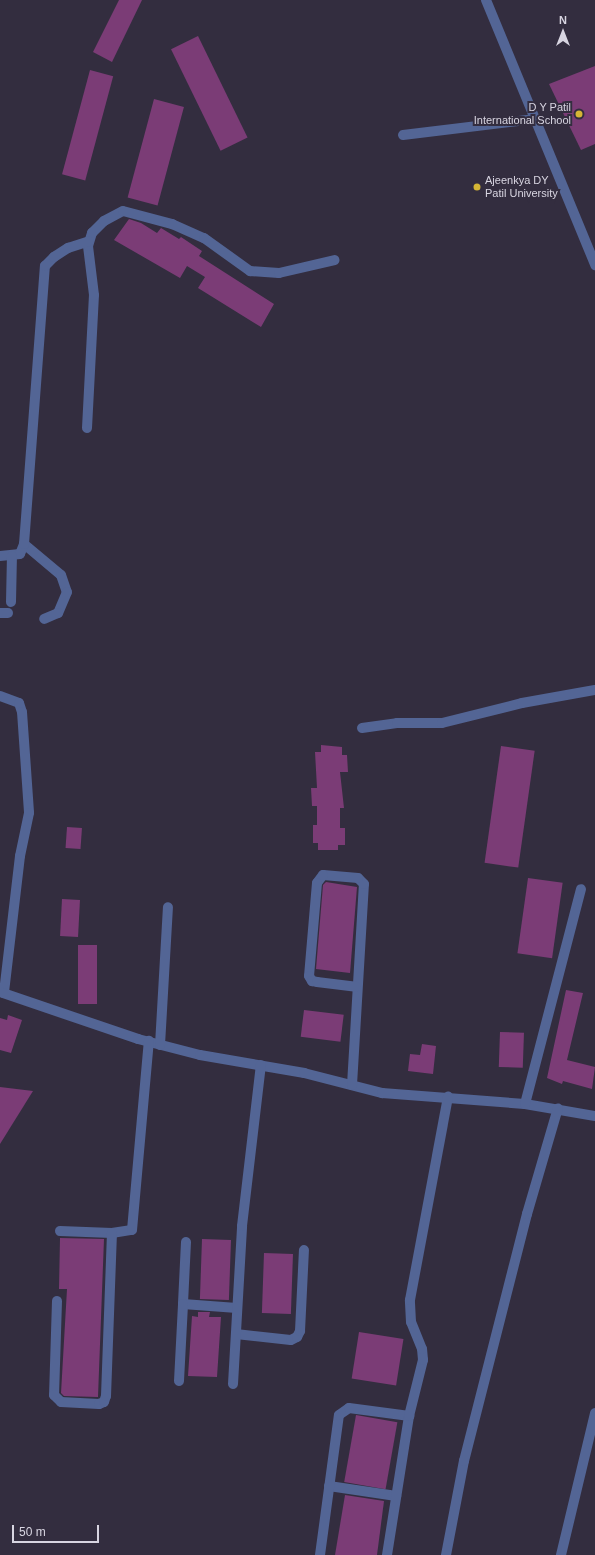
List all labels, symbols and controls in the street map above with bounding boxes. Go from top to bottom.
north arrow [543,12,583,52]
text: N [559,14,567,26]
place label: D Y Patil International School [474,101,571,127]
marker: D Y Patil International School [574,109,584,119]
place label: Ajeenkya DY Patil University [485,174,558,200]
marker: Ajeenkya DY Patil University [472,182,482,192]
scale bar [14,1517,101,1543]
text: 50 m [19,1525,46,1539]

